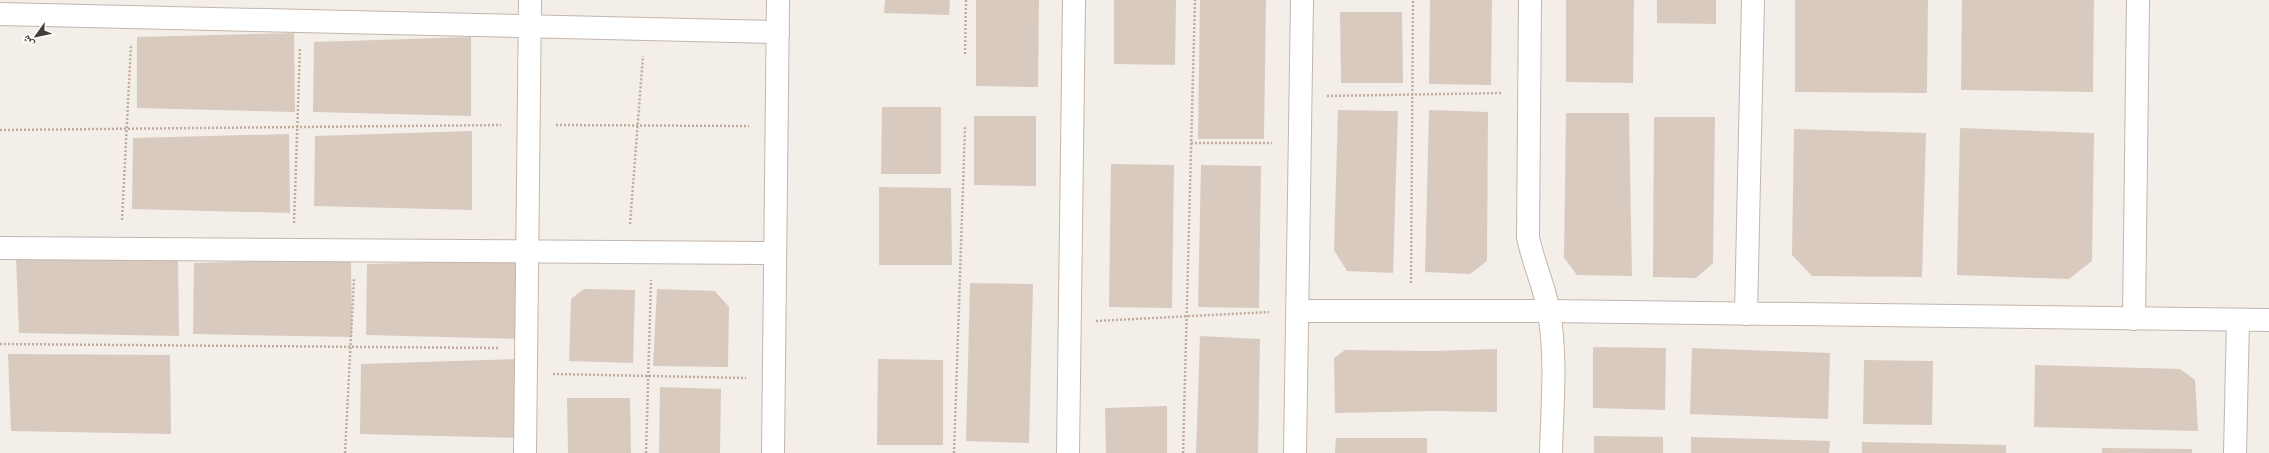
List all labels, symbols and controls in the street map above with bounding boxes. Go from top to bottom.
north arrow [16,16,56,56]
text: ش [18,32,38,51]

